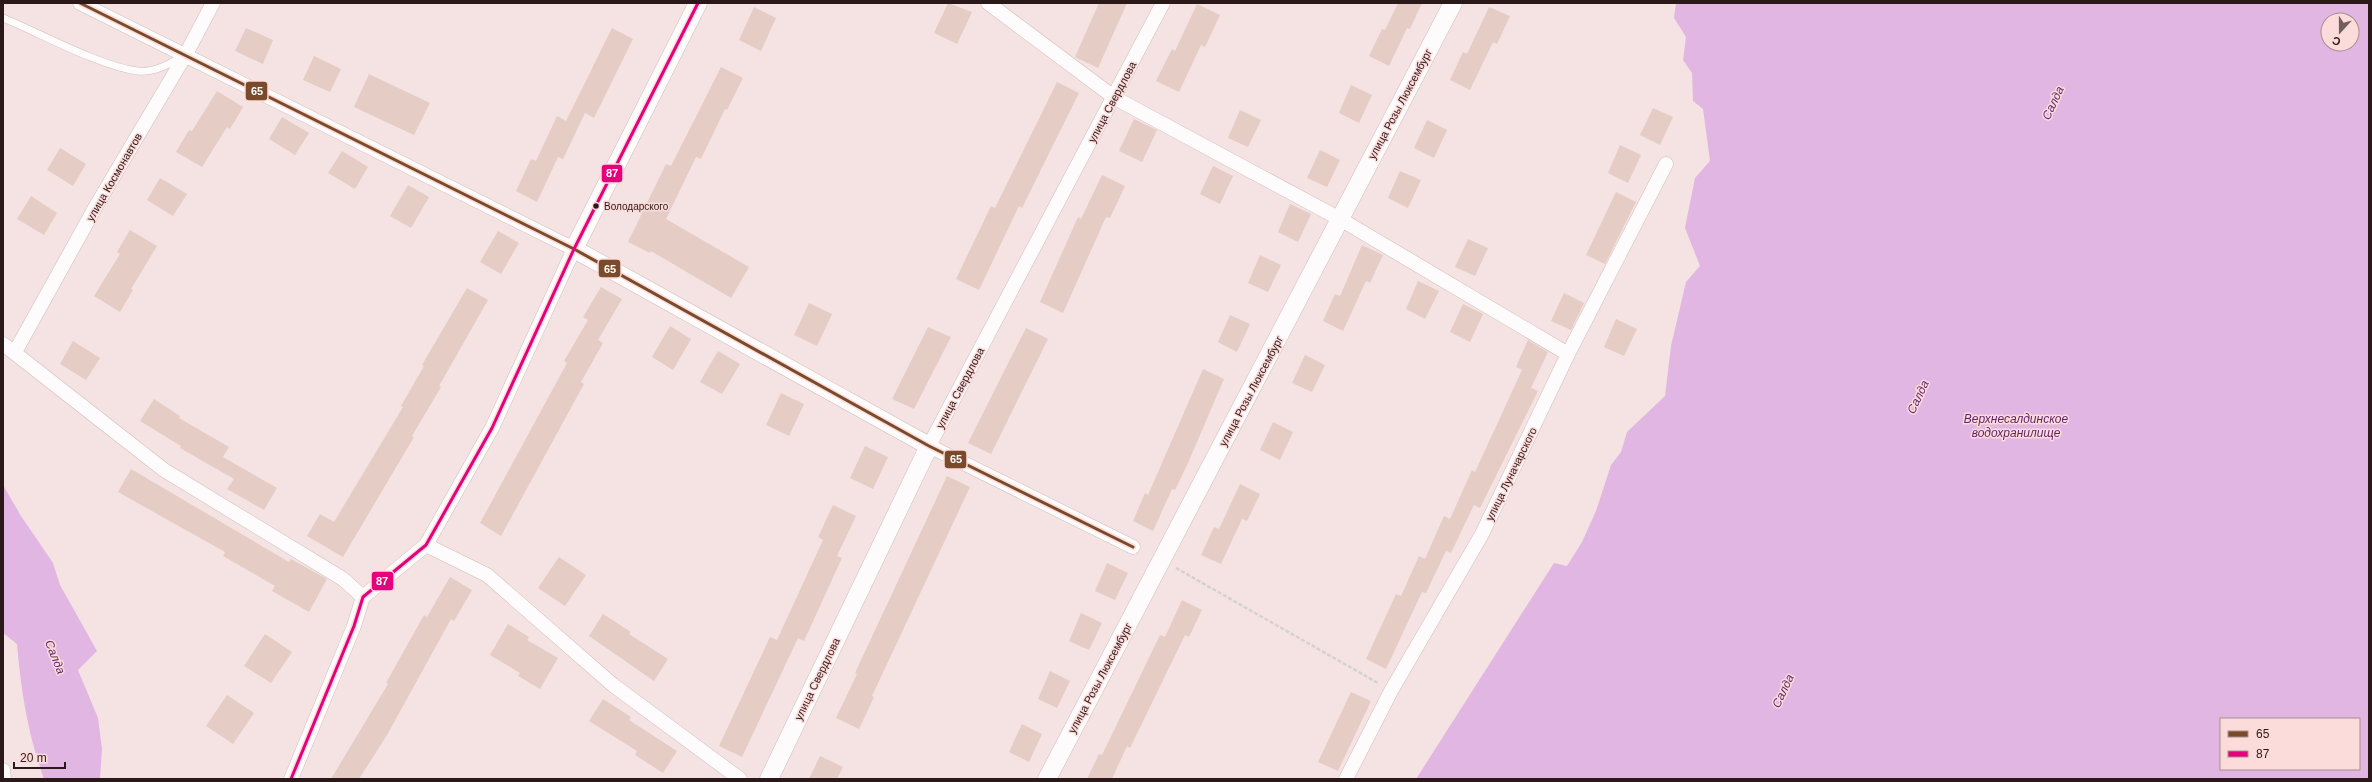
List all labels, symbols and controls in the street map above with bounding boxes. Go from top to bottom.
north arrow [2320,12,2360,52]
text: С [2331,34,2342,48]
street label: улица Розы Люксембург [1366,47,1434,161]
street label: улица Свердлова [1086,59,1139,144]
line badge: 65 [245,81,268,101]
water label: Салда [2039,84,2067,122]
text: 65 [251,85,263,97]
street label: улица Космонавтов [84,131,144,223]
line badge: 87 [601,164,623,183]
text: 87 [606,167,618,179]
marker: Володарского [591,201,601,211]
place label: Володарского [604,201,669,212]
line badge: 65 [598,259,621,278]
text: 65 [604,263,616,275]
street label: улица Розы Люксембург [1217,334,1285,448]
street label: улица Свердлова [934,345,987,430]
water label: Салда [1904,378,1932,416]
water label: Верхнесалдинское водохранилище [1964,412,2068,440]
street label: улица Луначарского [1483,425,1539,523]
line badge: 65 [944,450,967,469]
text: 65 [950,453,962,465]
line badge: 87 [371,571,394,591]
text: 87 [376,575,388,587]
street label: улица Розы Люксембург [1066,621,1134,735]
street label: улица Свердлова [792,635,842,722]
water label: Салда [42,638,68,676]
water label: Салда [1769,672,1797,710]
legend [2220,718,2360,770]
text: 65 [2256,727,2270,741]
scale bar [14,744,65,770]
text: 87 [2256,747,2270,761]
text: 20 m [20,751,47,765]

